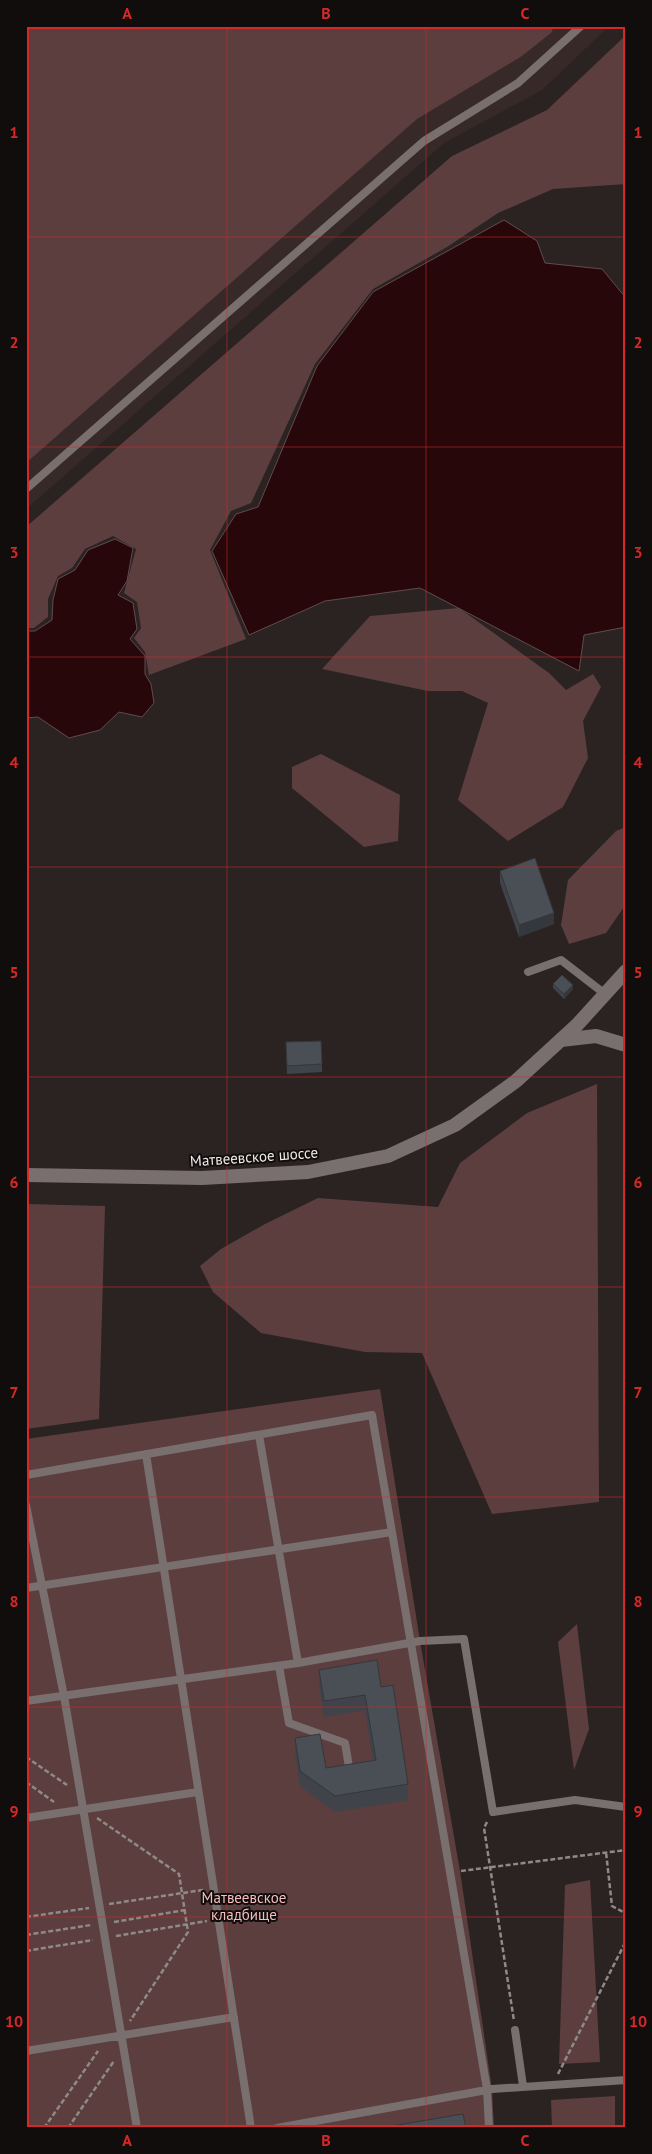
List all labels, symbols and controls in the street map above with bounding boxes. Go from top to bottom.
text: A [122,3,132,23]
text: B [321,3,331,23]
text: C [521,3,530,23]
text: 1 [9,122,19,142]
text: 1 [633,122,643,142]
text: 2 [9,332,19,352]
text: 2 [633,332,643,352]
text: 3 [9,542,19,562]
text: 3 [633,542,643,562]
text: 4 [9,752,19,772]
text: 4 [633,752,643,772]
text: 5 [9,962,19,982]
text: 5 [633,962,643,982]
street label: Матвеевское шоссе [189,1143,319,1170]
text: 6 [9,1172,19,1192]
text: 6 [633,1172,643,1192]
text: 7 [9,1382,19,1402]
text: 7 [633,1382,643,1402]
text: 8 [9,1591,19,1611]
text: 8 [633,1591,643,1611]
text: 9 [9,1801,19,1821]
text: 9 [633,1801,643,1821]
park label: Матвеевское кладбище [202,1888,286,1924]
text: 10 [5,2011,23,2031]
text: 10 [629,2011,647,2031]
text: A [122,2130,132,2150]
text: B [321,2130,331,2150]
text: C [521,2130,530,2150]

